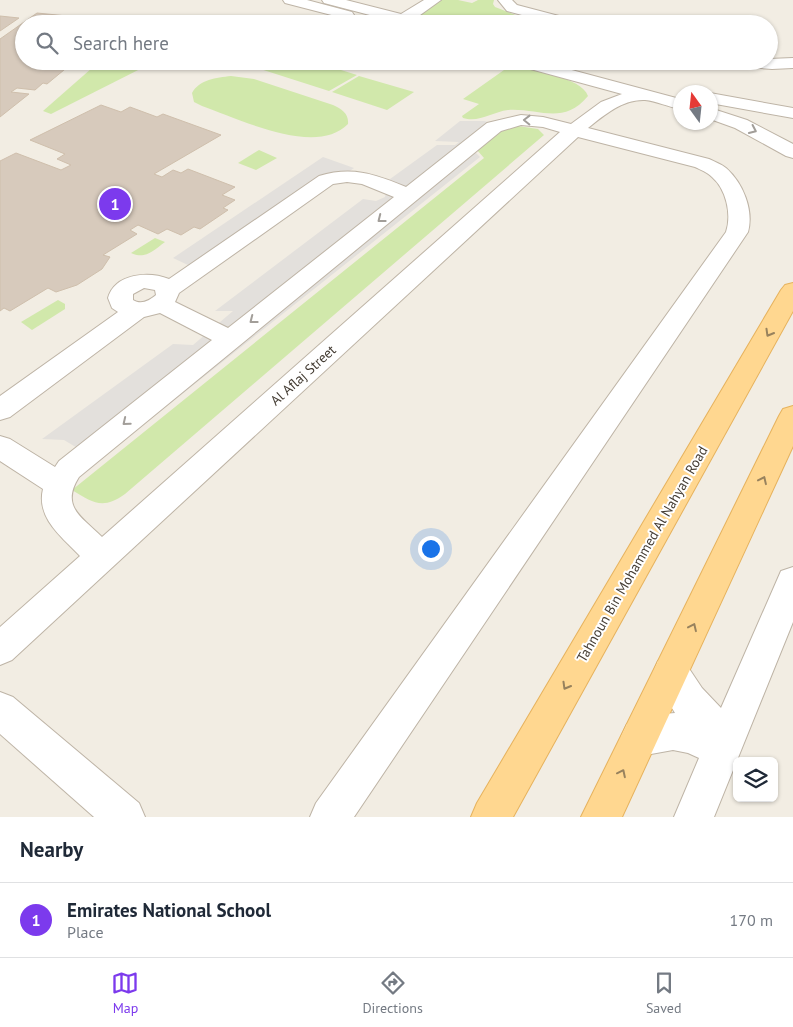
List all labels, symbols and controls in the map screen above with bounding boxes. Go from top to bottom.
search box [15,15,778,70]
icon: search [33,29,61,57]
text: Search here [73,31,169,55]
north arrow [673,85,718,130]
one-way arrow [523,115,530,125]
one-way arrow [748,124,757,134]
pin: 1 [99,185,131,223]
one-way arrow [378,214,387,222]
one-way arrow [250,314,259,322]
one-way arrow [765,327,775,336]
street label: Al Aflaj Street [266,341,340,409]
one-way arrow [123,416,132,425]
street label: Tahnoun Bin Mohammed Al Nahyan Road [573,443,711,665]
one-way arrow [756,476,767,485]
your location [418,536,444,562]
one-way arrow [687,623,697,632]
one-way arrow [563,681,573,690]
map controls [733,757,778,802]
button: layers [733,757,778,802]
one-way arrow [616,769,626,778]
text: Nearby [20,836,83,863]
text: Emirates National School [67,898,271,922]
text: 1 [31,910,41,930]
text: 170 m [730,910,773,930]
text: Place [67,922,104,942]
tab: Map [111,969,139,1017]
tab: Directions [362,969,423,1017]
tab: Saved [646,969,682,1017]

